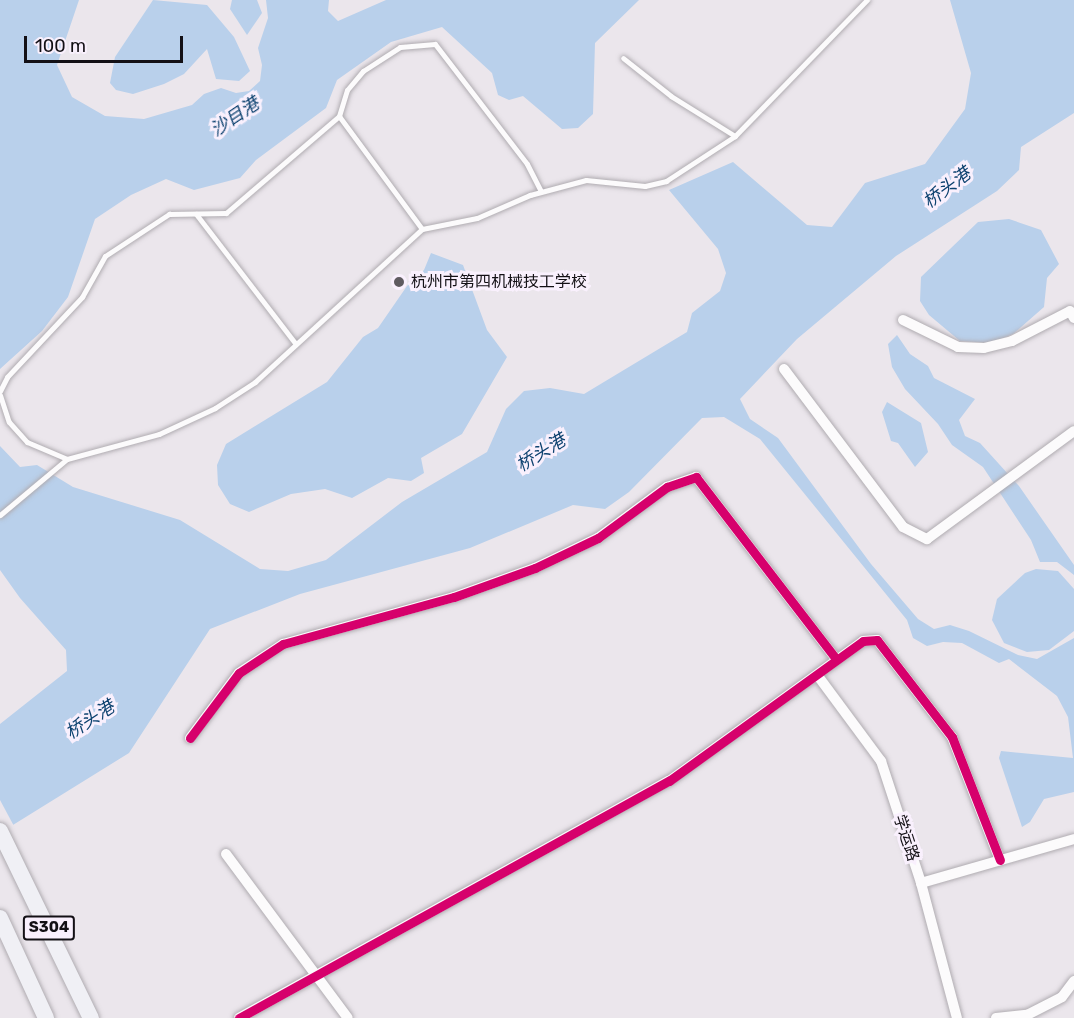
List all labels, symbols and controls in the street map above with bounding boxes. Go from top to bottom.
scale bar [27,24,186,62]
text: 100 m [35,35,86,57]
water label: 沙目港 [207,93,263,141]
water label: 桥头港 [919,163,975,213]
place label: 杭州市第四机械技工学校 [411,272,587,292]
marker: 杭州市第四机械技工学校 [392,275,406,289]
water label: 桥头港 [512,430,570,476]
water label: 桥头港 [61,696,119,744]
street label: 学运路 [889,812,923,864]
road number: S304 [22,916,76,940]

